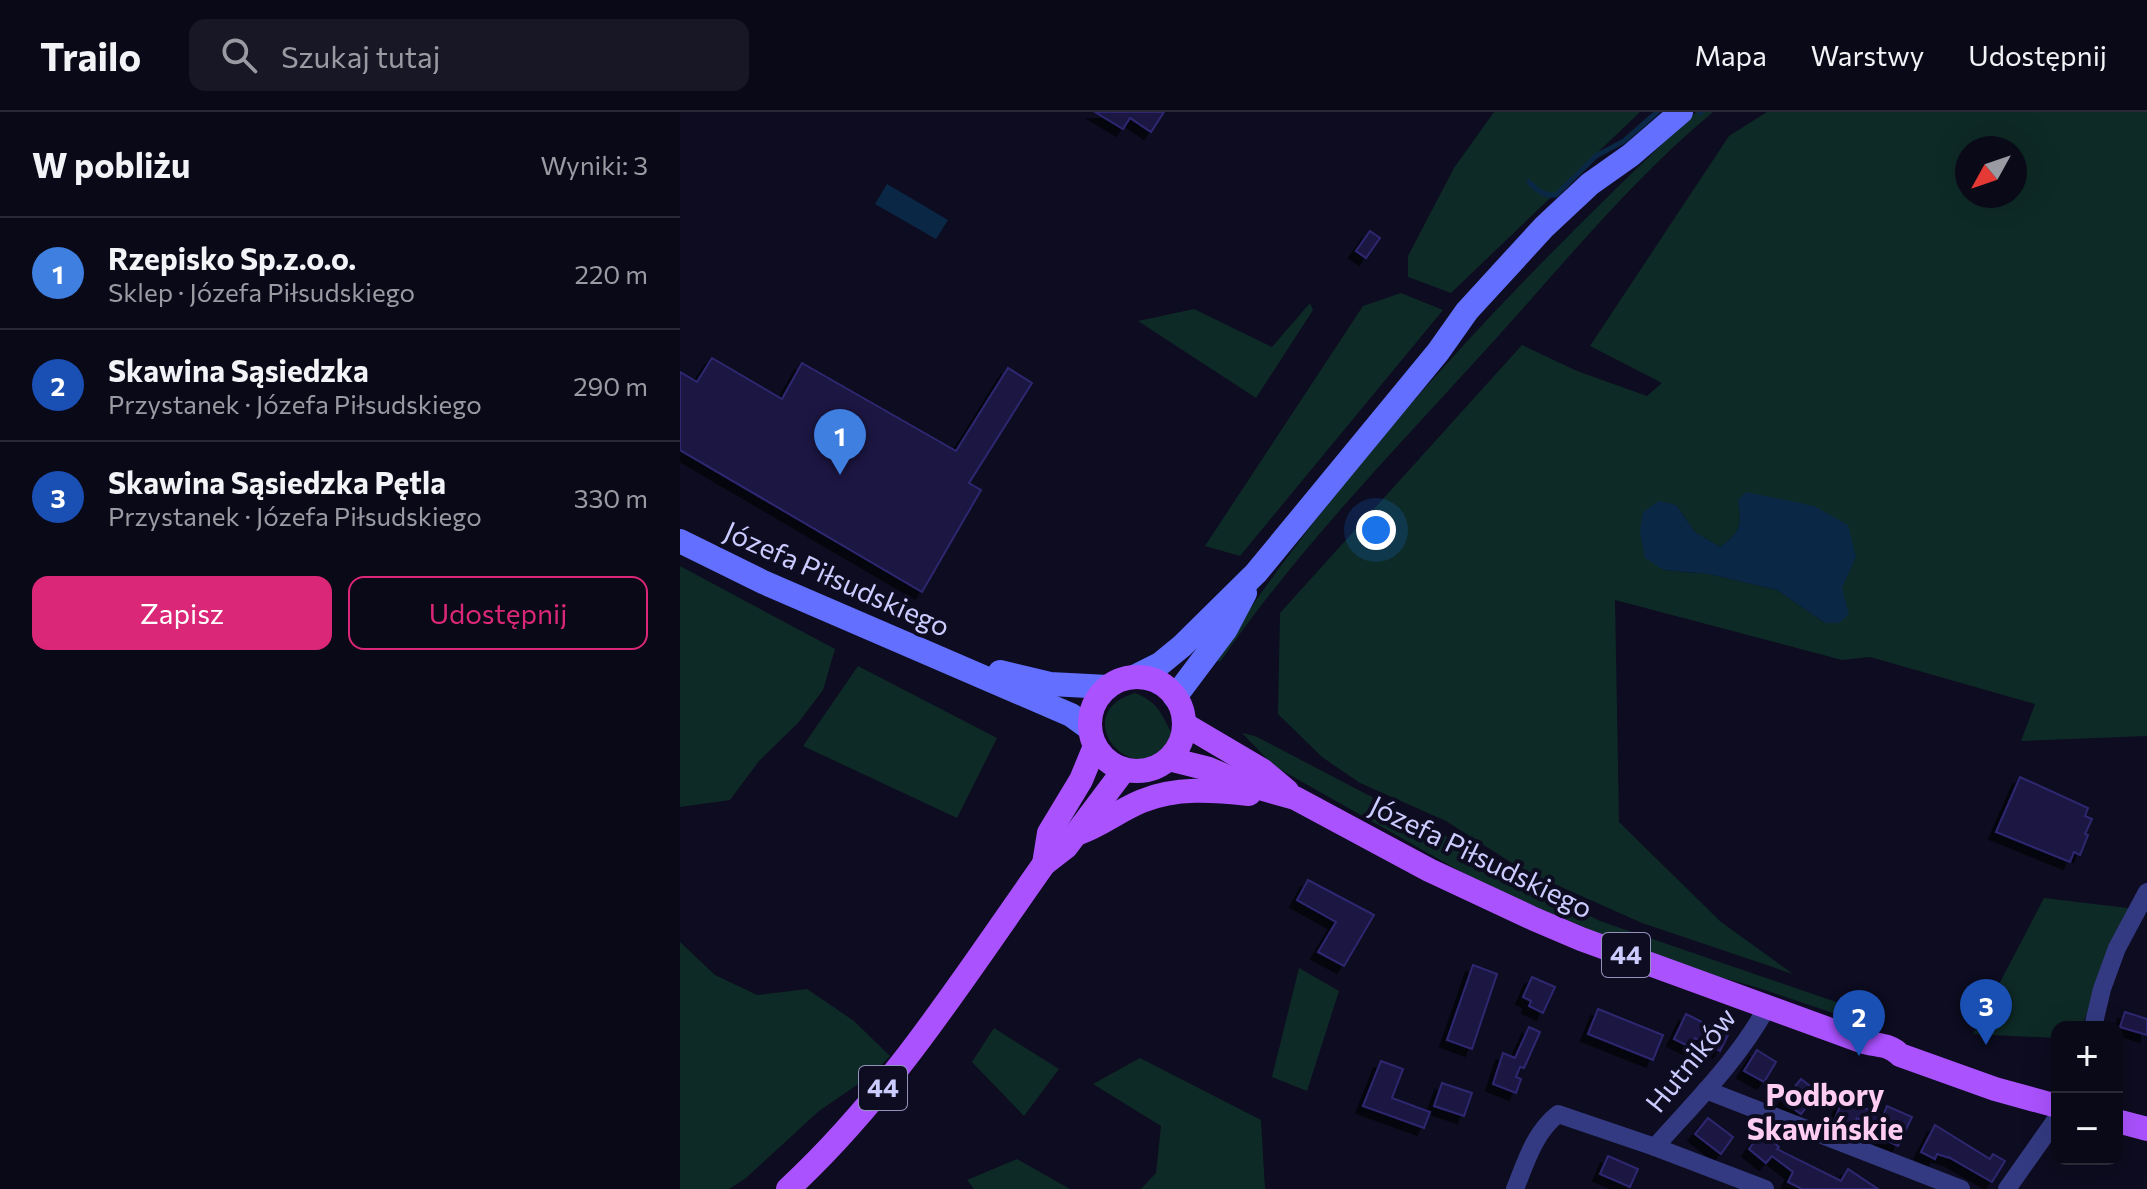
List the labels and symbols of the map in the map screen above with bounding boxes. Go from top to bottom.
north arrow [1955,136,2027,208]
pin: 1 [814,409,866,475]
your location [1356,510,1396,550]
street label: Józefa Piłsudskiego [719,513,955,643]
street label: Józefa Piłsudskiego [1365,787,1598,925]
road number: 44 [1602,933,1650,977]
pin: 3 [1960,979,2012,1045]
pin: 2 [1833,990,1885,1056]
street label: Hutników [1638,1000,1743,1118]
road number: 44 [859,1066,907,1110]
district label: Podbory Skawińskie [1747,1075,1903,1146]

